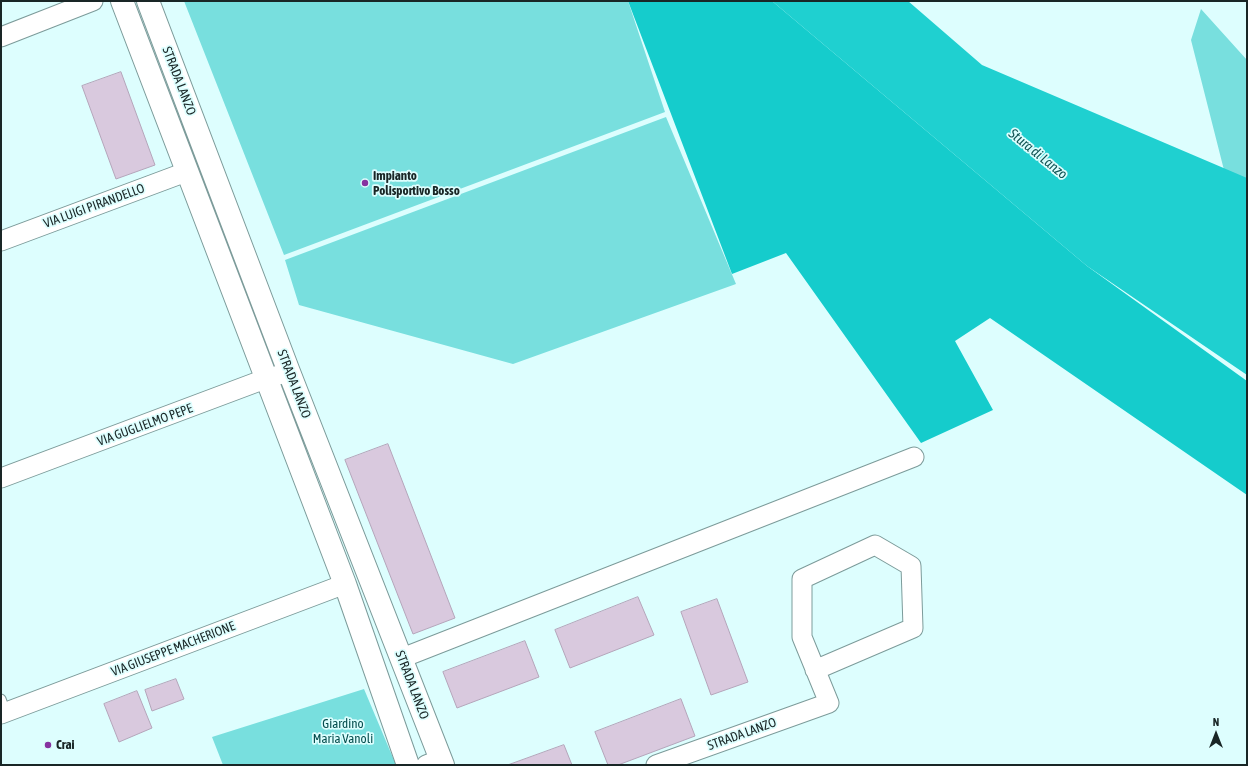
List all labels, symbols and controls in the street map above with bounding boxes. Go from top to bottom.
street label: STRADA LANZO [159,45,199,117]
water label: Stura di Lanzo [1005,125,1071,183]
place label: Impianto Polisportivo Bosso [373,168,460,199]
marker: Impianto Polisportivo Bosso [360,178,370,188]
street label: VIA LUIGI PIRANDELLO [41,180,147,232]
street label: STRADA LANZO [274,348,314,420]
street label: VIA GUGLIELMO PEPE [95,401,195,449]
street label: VIA GIUSEPPE MACHERIONE [109,618,237,680]
street label: STRADA LANZO [392,649,432,721]
street label: STRADA LANZO [706,714,778,754]
north arrow [1196,714,1236,754]
park label: Giardino Maria Vanoli [313,716,373,747]
text: N [1213,716,1219,728]
place label: Crai [56,737,74,753]
marker: Crai [43,740,53,750]

